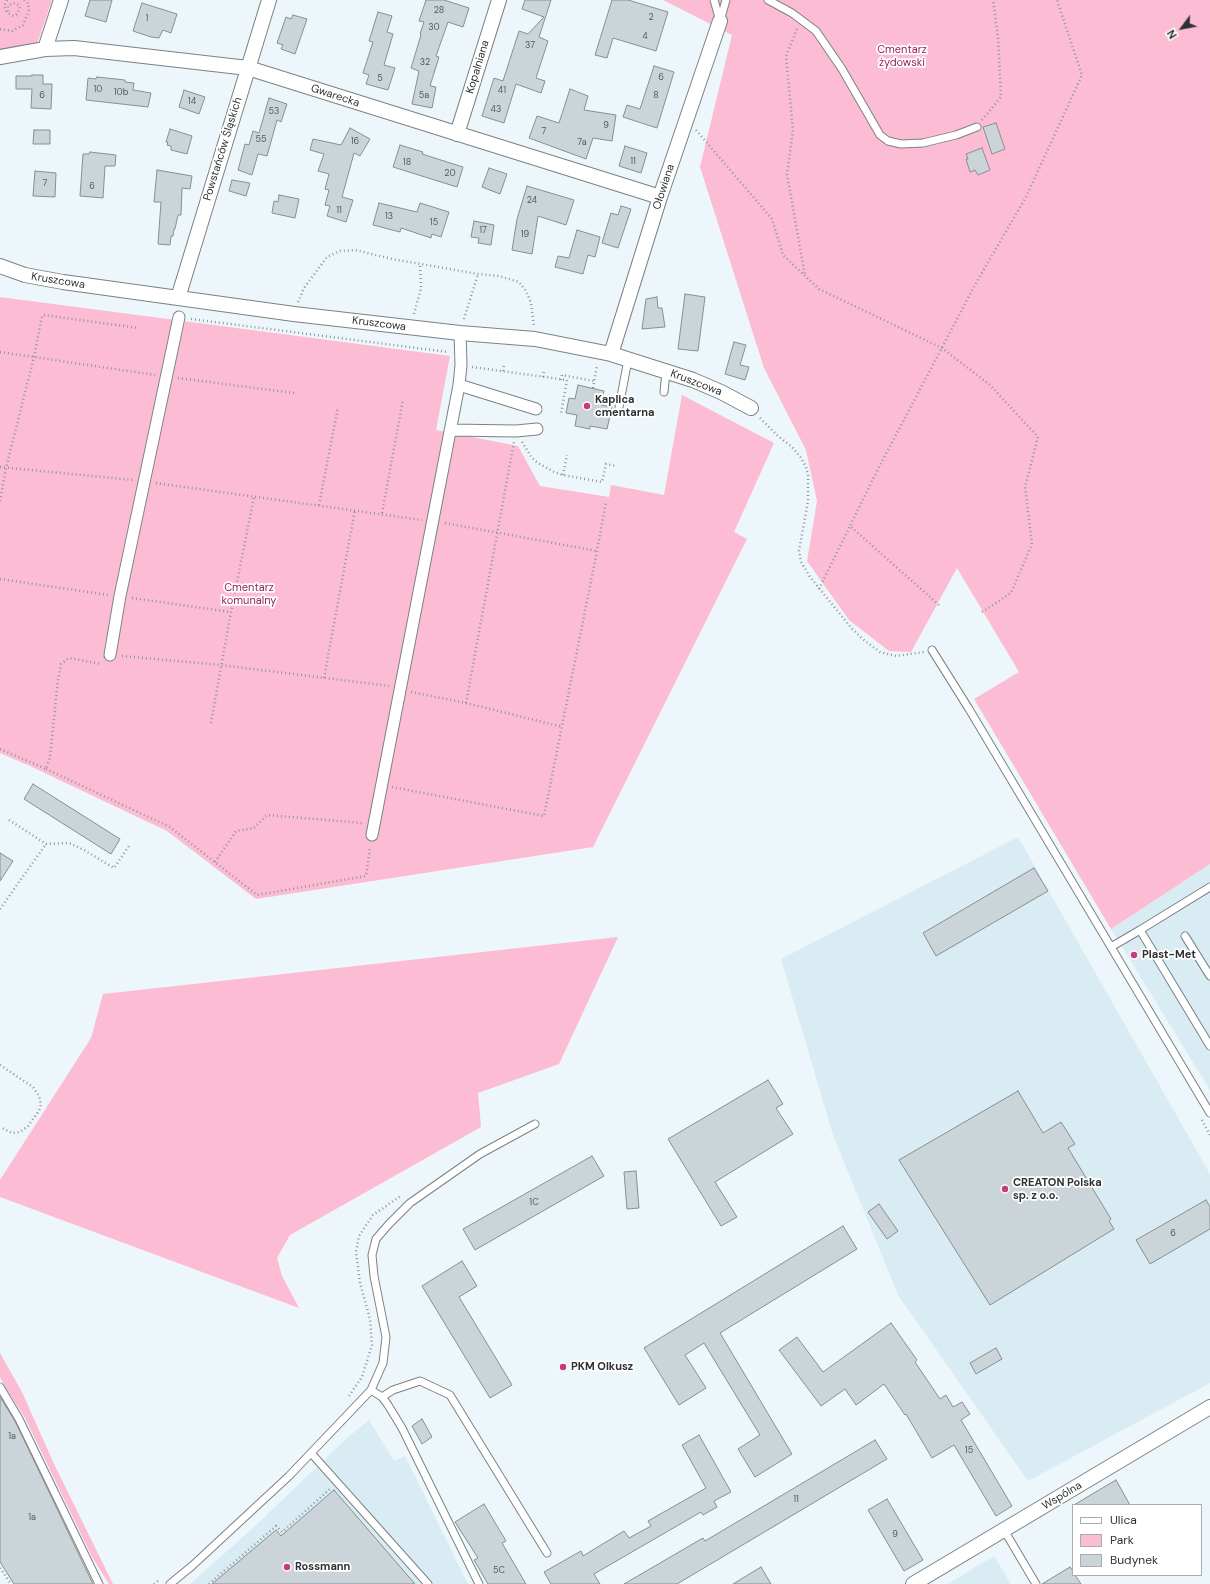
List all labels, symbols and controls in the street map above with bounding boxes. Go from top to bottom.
house number: 28 [434,6,444,16]
north arrow [1162,8,1202,48]
house number: 2 [648,13,654,23]
house number: 1 [146,14,148,24]
house number: 30 [428,23,440,33]
text: N [1164,27,1180,41]
house number: 4 [642,32,648,42]
street label: Kopalniana [464,39,492,95]
house number: 37 [525,41,535,51]
park label: Cmentarz żydowski [877,43,927,69]
house number: 32 [420,58,430,68]
house number: 6 [658,73,664,83]
house number: 5 [377,74,383,84]
street label: Gwarecka [309,82,361,110]
house number: 10 [94,85,102,95]
house number: 41 [498,86,506,96]
house number: 10b [114,88,128,98]
house number: 6 [39,91,45,101]
house number: 5a [419,91,429,101]
house number: 8 [653,91,659,101]
street label: Powstańców Śląskich [201,96,245,202]
house number: 14 [188,97,196,107]
house number: 43 [491,105,501,115]
house number: 53 [269,107,279,117]
house number: 9 [603,121,609,131]
house number: 7 [542,127,546,137]
house number: 55 [256,135,266,145]
house number: 16 [351,137,359,147]
house number: 7a [577,138,587,148]
house number: 11 [630,157,636,167]
house number: 18 [403,158,411,168]
street label: Ołowiana [650,163,678,211]
house number: 20 [444,169,456,179]
house number: 7 [43,179,47,189]
house number: 6 [89,182,95,192]
house number: 24 [527,196,537,206]
house number: 11 [336,206,342,216]
house number: 13 [385,212,393,222]
house number: 15 [430,218,438,228]
house number: 17 [479,226,487,236]
house number: 19 [521,230,529,240]
street label: Kruszcowa [30,270,86,292]
street label: Kruszcowa [351,314,407,334]
street label: Kruszcowa [668,367,724,399]
place label: Kaplica cmentarna [595,393,654,419]
marker: Kaplica cmentarna [582,401,592,411]
park label: Cmentarz komunalny [222,581,276,607]
place label: Plast-Met [1142,948,1196,962]
marker: Plast-Met [1129,950,1139,960]
place label: CREATON Polska sp. z o.o. [1013,1176,1102,1202]
marker: CREATON Polska sp. z o.o. [1000,1184,1010,1194]
house number: 1C [529,1198,539,1208]
house number: 6 [1170,1229,1176,1239]
place label: PKM Olkusz [571,1360,633,1374]
marker: PKM Olkusz [558,1362,568,1372]
house number: 1a [8,1432,16,1442]
house number: 15 [965,1446,973,1456]
street label: Wspólna [1040,1479,1084,1513]
house number: 11 [793,1495,799,1505]
legend [1072,1504,1202,1576]
text: Ulica [1110,1512,1137,1528]
house number: 1a [28,1513,36,1523]
house number: 9 [892,1530,898,1540]
text: Park [1110,1532,1134,1548]
text: Budynek [1110,1552,1158,1568]
place label: Rossmann [295,1560,350,1574]
marker: Rossmann [282,1562,292,1572]
house number: 5C [493,1566,505,1576]

